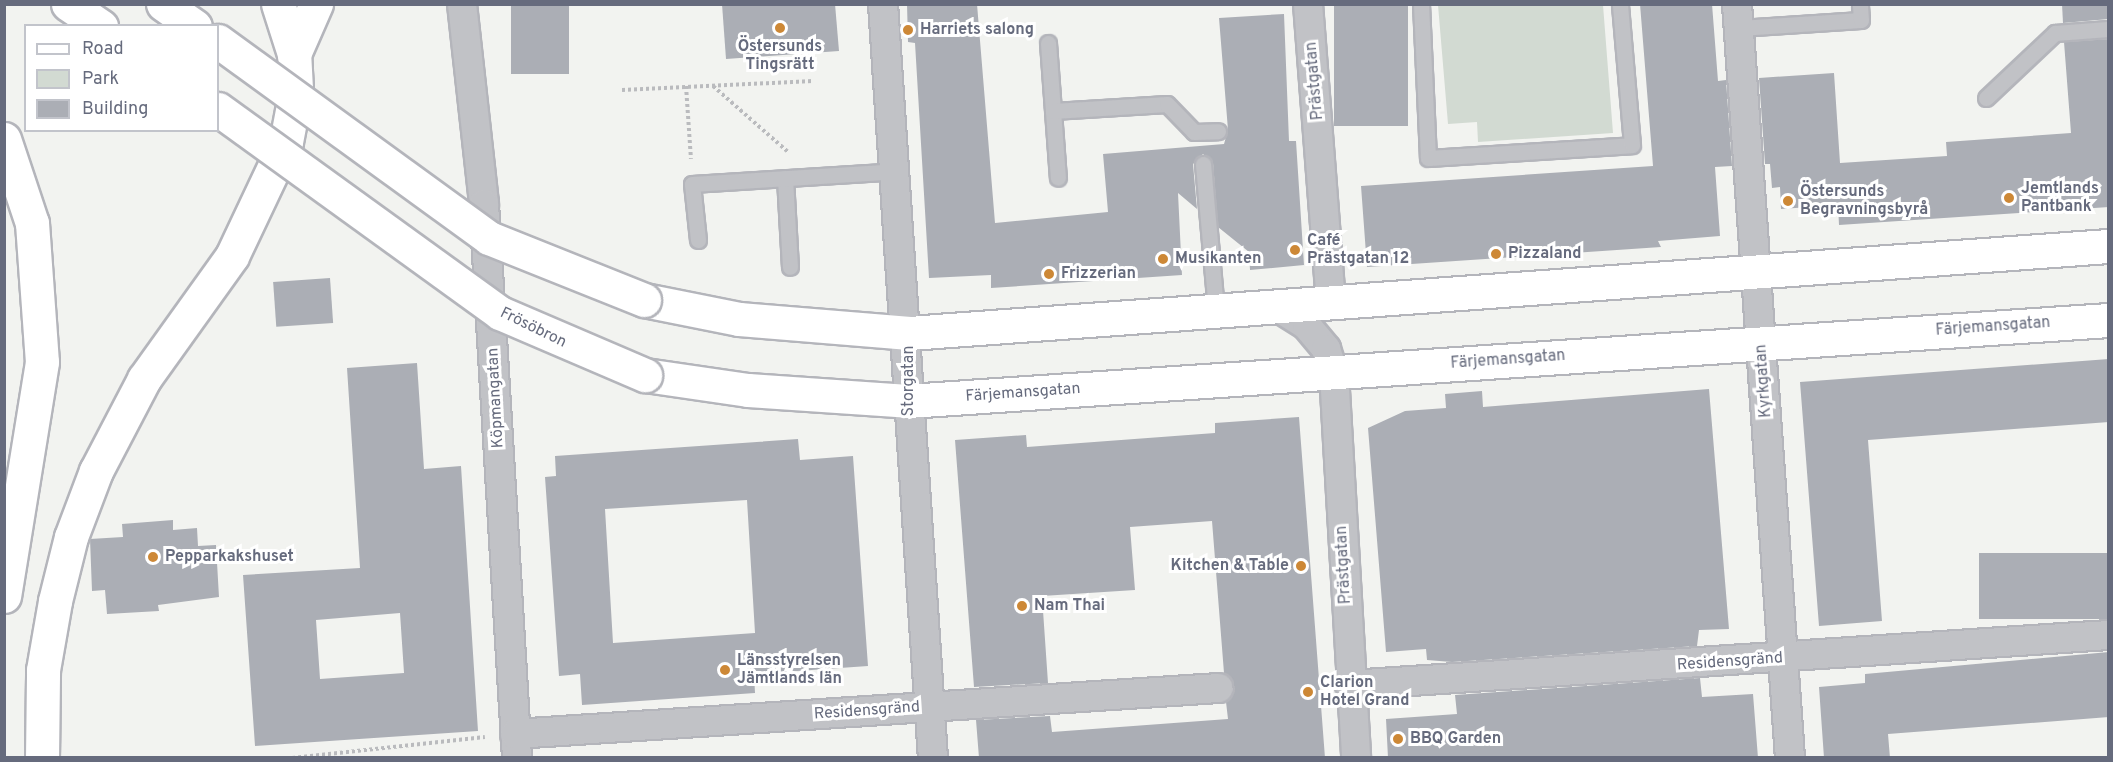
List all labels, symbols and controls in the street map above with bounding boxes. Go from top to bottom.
place label: Harriets salong [920,20,1034,40]
marker: Östersunds Tingsrätt [773,21,787,35]
marker: Harriets salong [901,23,915,37]
legend [24,24,219,132]
place label: Östersunds Tingsrätt [738,37,822,75]
text: Road [82,38,124,61]
street label: Prästgatan [1302,41,1328,121]
text: Park [82,68,119,91]
text: Building [82,98,148,121]
place label: Jemtlands Pantbank [2021,179,2099,217]
place label: Östersunds Begravningsbyrå [1800,182,1928,220]
marker: Jemtlands Pantbank [2002,191,2016,205]
marker: Östersunds Begravningsbyrå [1781,194,1795,208]
place label: Café Prästgatan 12 [1307,231,1409,269]
marker: Café Prästgatan 12 [1288,243,1302,257]
place label: Pizzaland [1508,244,1581,264]
marker: Pizzaland [1489,247,1503,261]
place label: Musikanten [1175,249,1261,269]
marker: Musikanten [1156,252,1170,266]
place label: Frizzerian [1061,264,1136,284]
marker: Frizzerian [1042,267,1056,281]
street label: Frösöbron [497,304,569,352]
street label: Färjemansgatan [1935,313,2051,341]
street label: Kyrkgatan [1752,344,1776,418]
street label: Storgatan [899,346,919,416]
street label: Färjemansgatan [1450,346,1566,374]
street label: Köpmangatan [484,347,508,449]
street label: Färjemansgatan [965,379,1081,407]
street label: Prästgatan [1332,525,1356,605]
place label: Pepparkakshuset [165,547,294,567]
marker: Pepparkakshuset [146,550,160,564]
place label: Kitchen & Table [1171,556,1289,576]
marker: Kitchen & Table [1294,559,1308,573]
place label: Nam Thai [1034,596,1105,616]
marker: Nam Thai [1015,599,1029,613]
street label: Residensgränd [1676,649,1784,675]
place label: Länsstyrelsen Jämtlands län [737,651,842,689]
marker: Länsstyrelsen Jämtlands län [718,663,732,677]
place label: Clarion Hotel Grand [1320,673,1409,711]
marker: Clarion Hotel Grand [1301,685,1315,699]
street label: Residensgränd [813,698,921,724]
place label: BBQ Garden [1410,729,1501,749]
marker: BBQ Garden [1391,732,1405,746]

